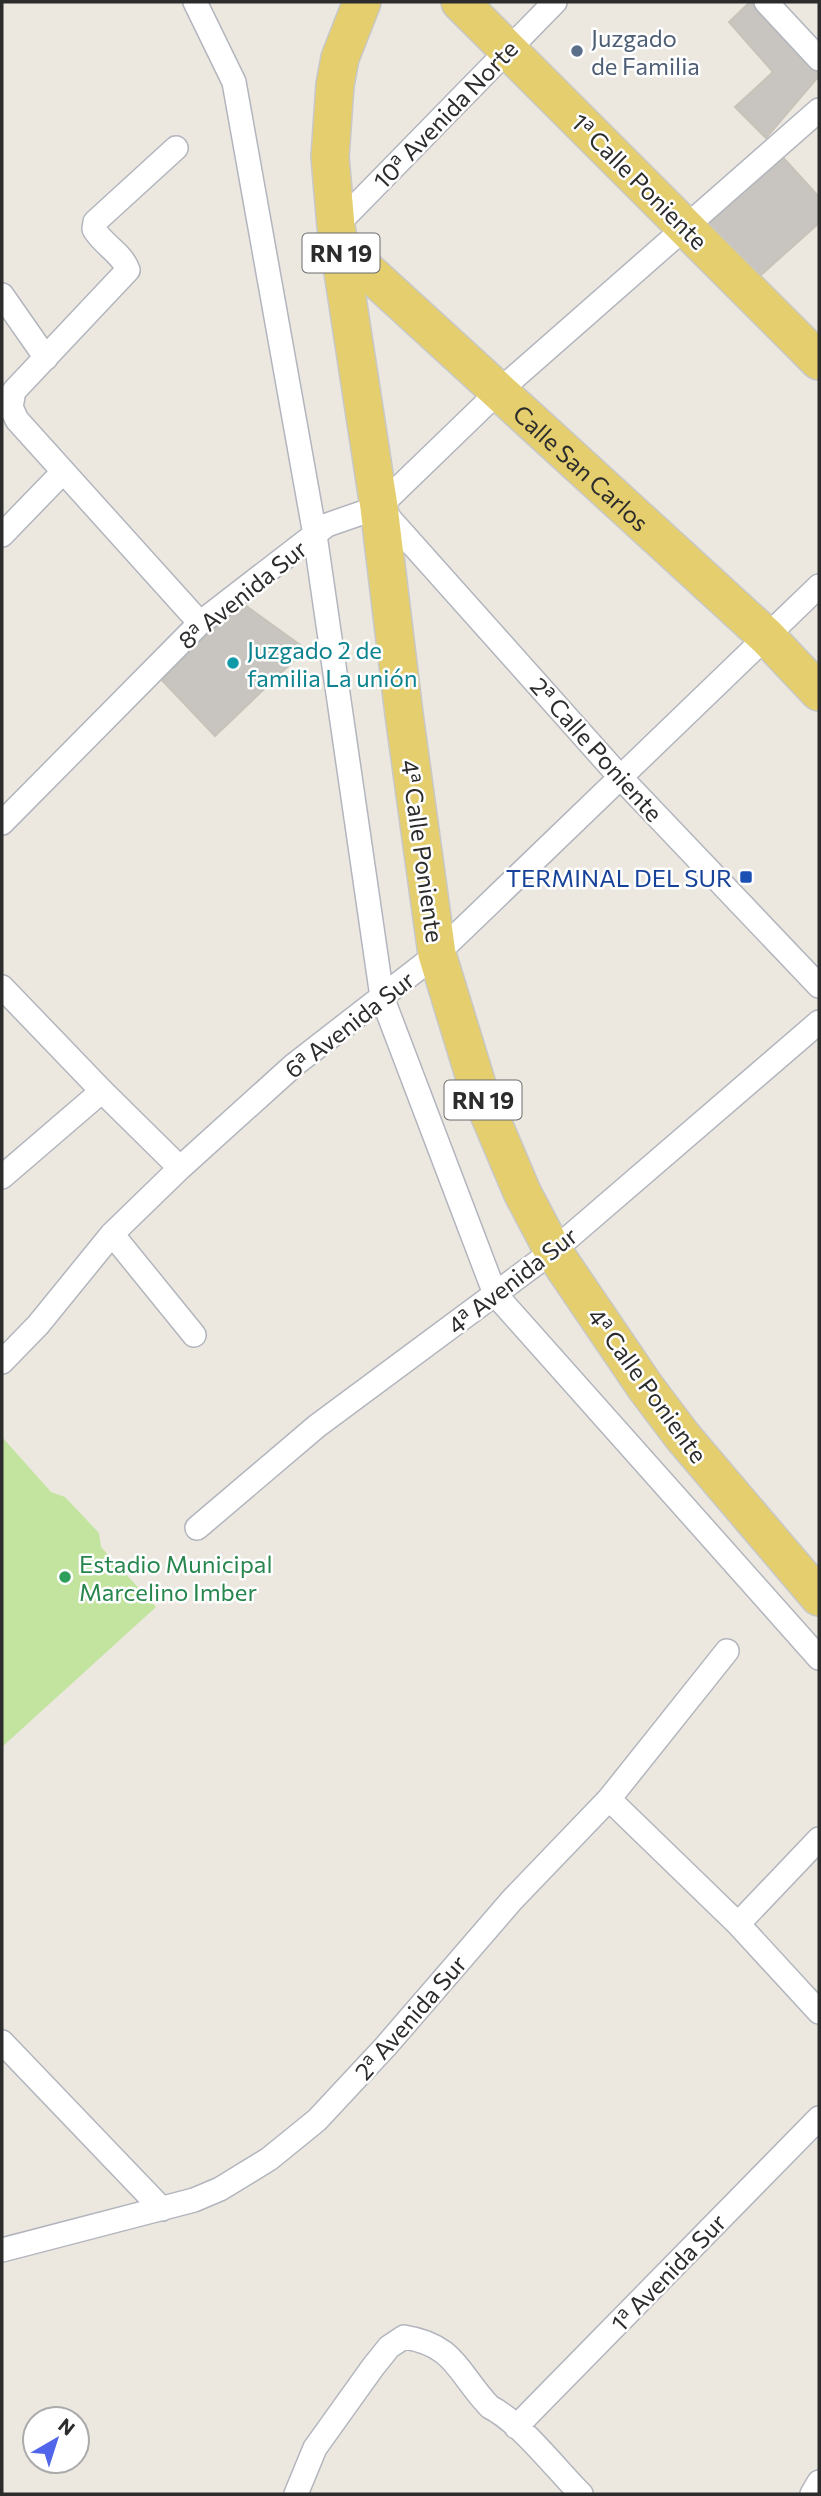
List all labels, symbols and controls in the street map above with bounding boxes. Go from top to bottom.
place label: Juzgado de Familia [591,23,700,80]
street label: 10ª Avenida Norte [367,34,523,194]
marker: Juzgado de Familia [569,43,585,59]
street label: 1ª Calle Poniente [566,107,714,255]
road number: RN 19 [302,234,380,272]
street label: Calle San Carlos [508,398,655,536]
street label: 8ª Avenida Sur [172,533,312,655]
place label: Juzgado 2 de familia La unión [247,635,418,692]
marker: Juzgado 2 de familia La unión [225,655,241,671]
street label: 2ª Calle Poniente [525,671,669,827]
street label: 4ª Calle Poniente [396,758,450,944]
place label: TERMINAL DEL SUR [506,863,732,892]
marker: TERMINAL DEL SUR [738,869,754,885]
street label: 6ª Avenida Sur [278,964,420,1084]
road number: RN 19 [444,1080,522,1120]
street label: 4ª Avenida Sur [441,1220,583,1340]
street label: 4ª Calle Poniente [582,1302,714,1468]
place label: Estadio Municipal Marcelino Imber [79,1549,273,1606]
marker: Estadio Municipal Marcelino Imber [57,1569,73,1585]
street label: 2ª Avenida Sur [348,1948,472,2085]
street label: 1ª Avenida Sur [605,2207,732,2337]
north arrow [21,2405,91,2475]
text: N [54,2413,80,2440]

